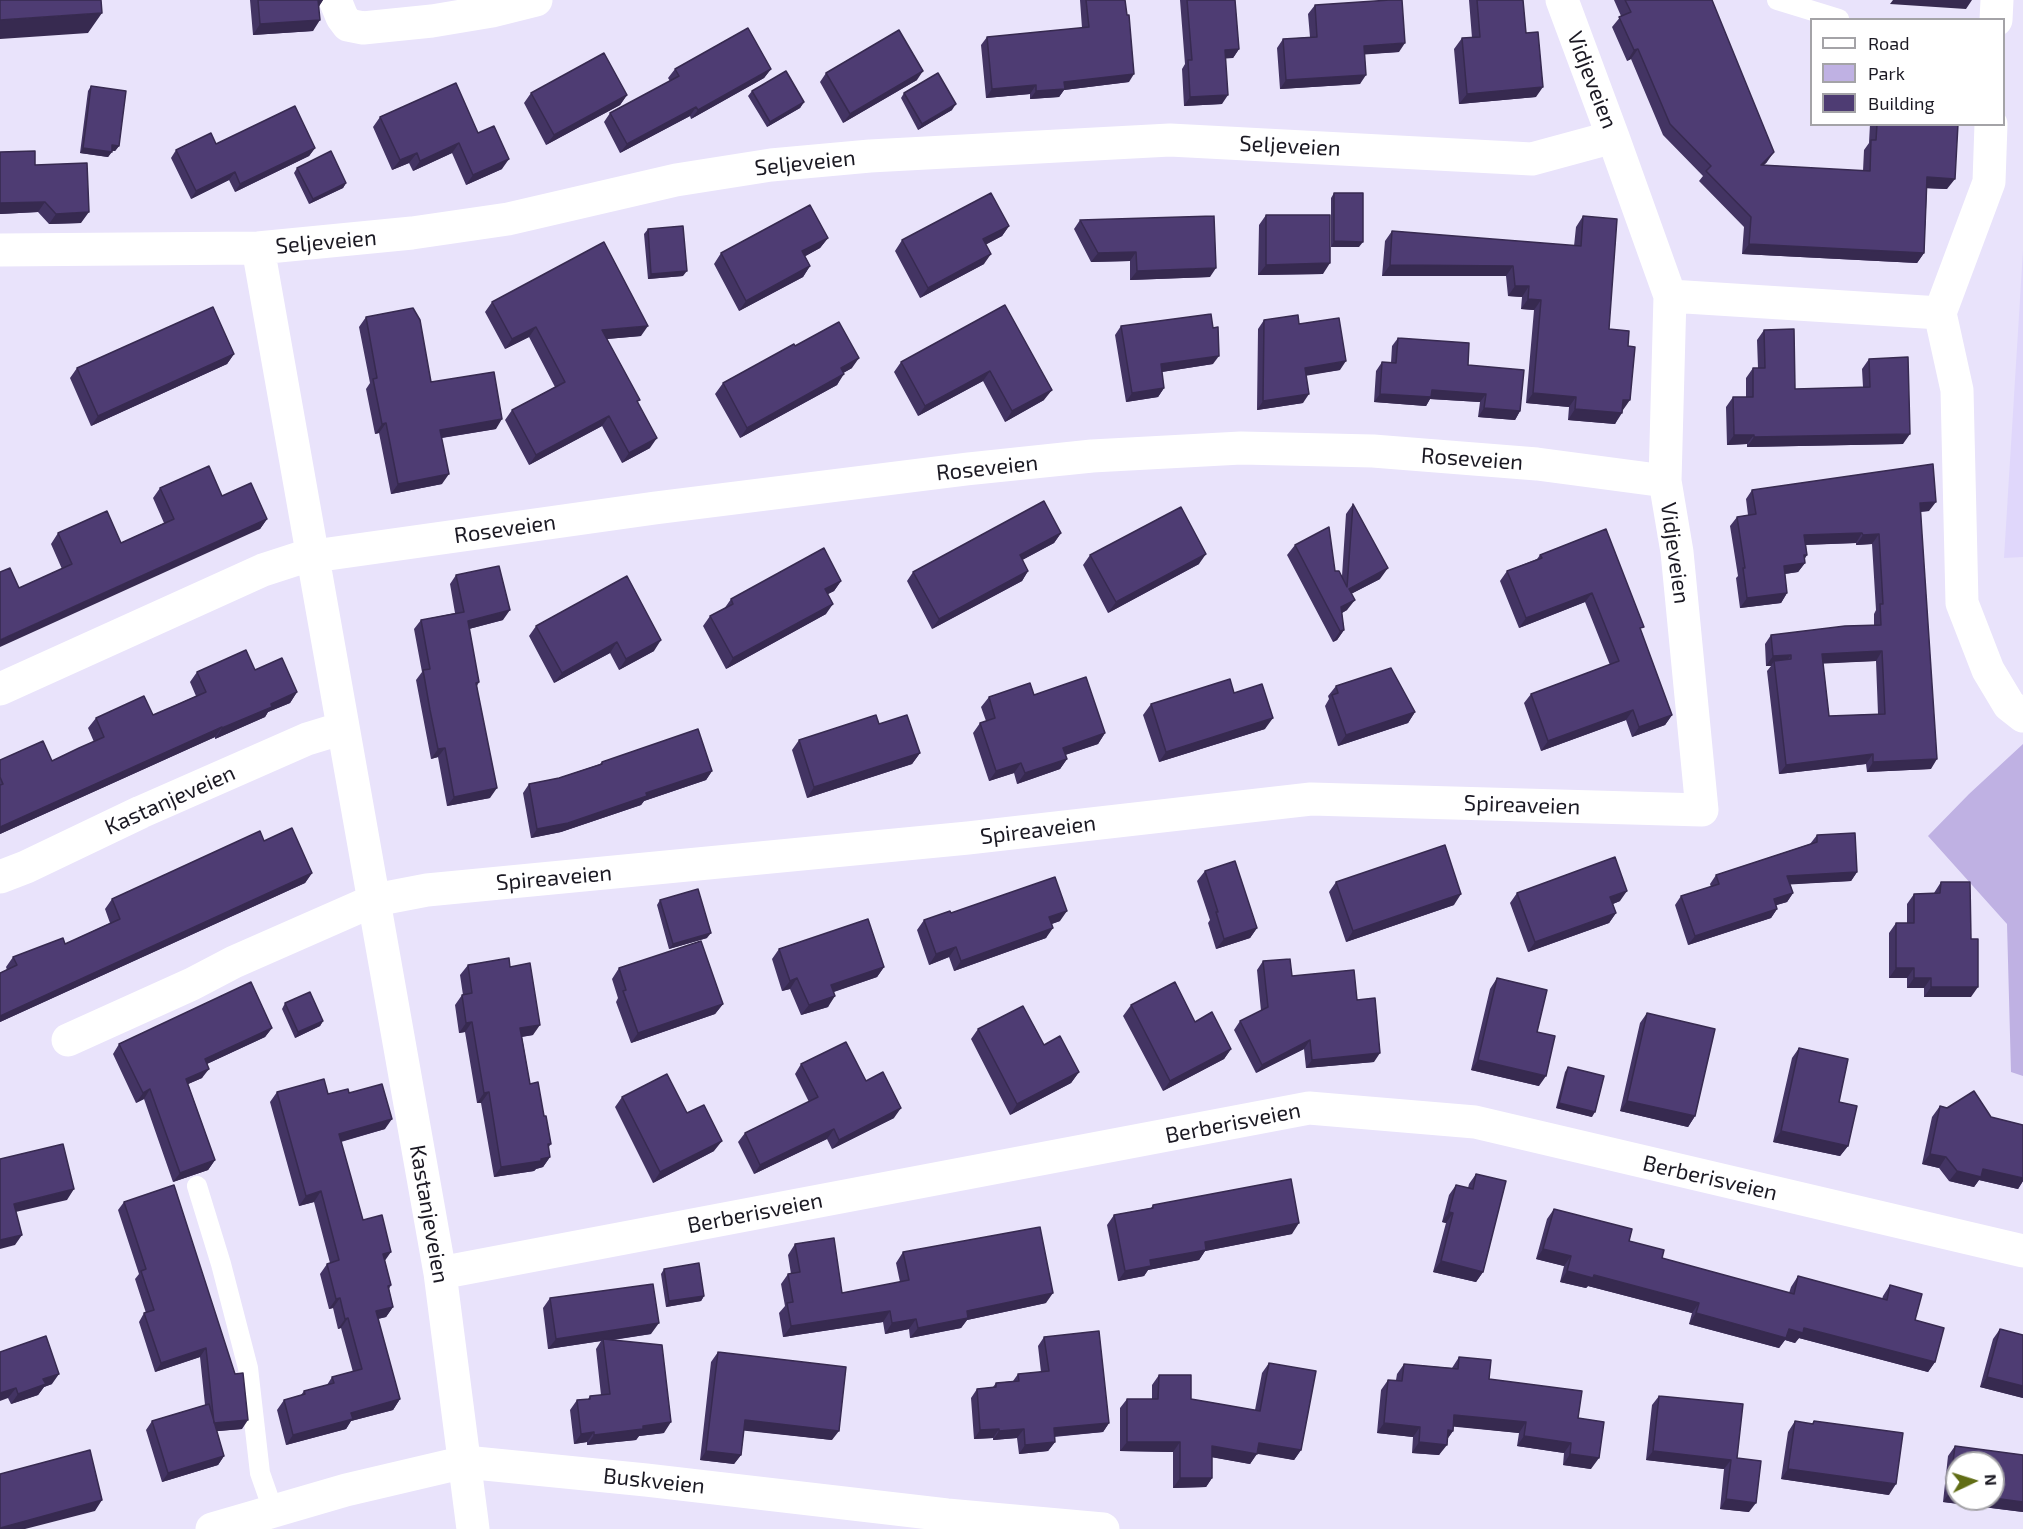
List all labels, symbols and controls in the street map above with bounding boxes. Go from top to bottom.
legend [1810,18,2005,126]
street label: Vidjeveien [1561,28,1623,132]
text: Road [1868,32,1909,54]
text: Park [1868,62,1905,84]
text: Building [1868,92,1935,114]
street label: Seljeveien [1239,130,1341,162]
street label: Seljeveien [753,145,857,181]
street label: Seljeveien [274,224,378,260]
street label: Roseveien [1420,442,1524,476]
street label: Roseveien [935,450,1039,486]
street label: Vidjeveien [1655,501,1695,605]
street label: Roseveien [453,509,557,549]
street label: Kastanjeveien [101,759,239,841]
street label: Spireaveien [1463,790,1581,820]
street label: Spireaveien [979,810,1097,850]
street label: Spireaveien [495,860,613,896]
street label: Berberisveien [1163,1097,1303,1149]
street label: Kastanjeveien [404,1143,454,1285]
street label: Berberisveien [1640,1150,1780,1206]
street label: Berberisveien [685,1187,825,1239]
north arrow [1945,1451,2005,1511]
street label: Buskveien [602,1463,706,1499]
text: N [1982,1473,2001,1486]

